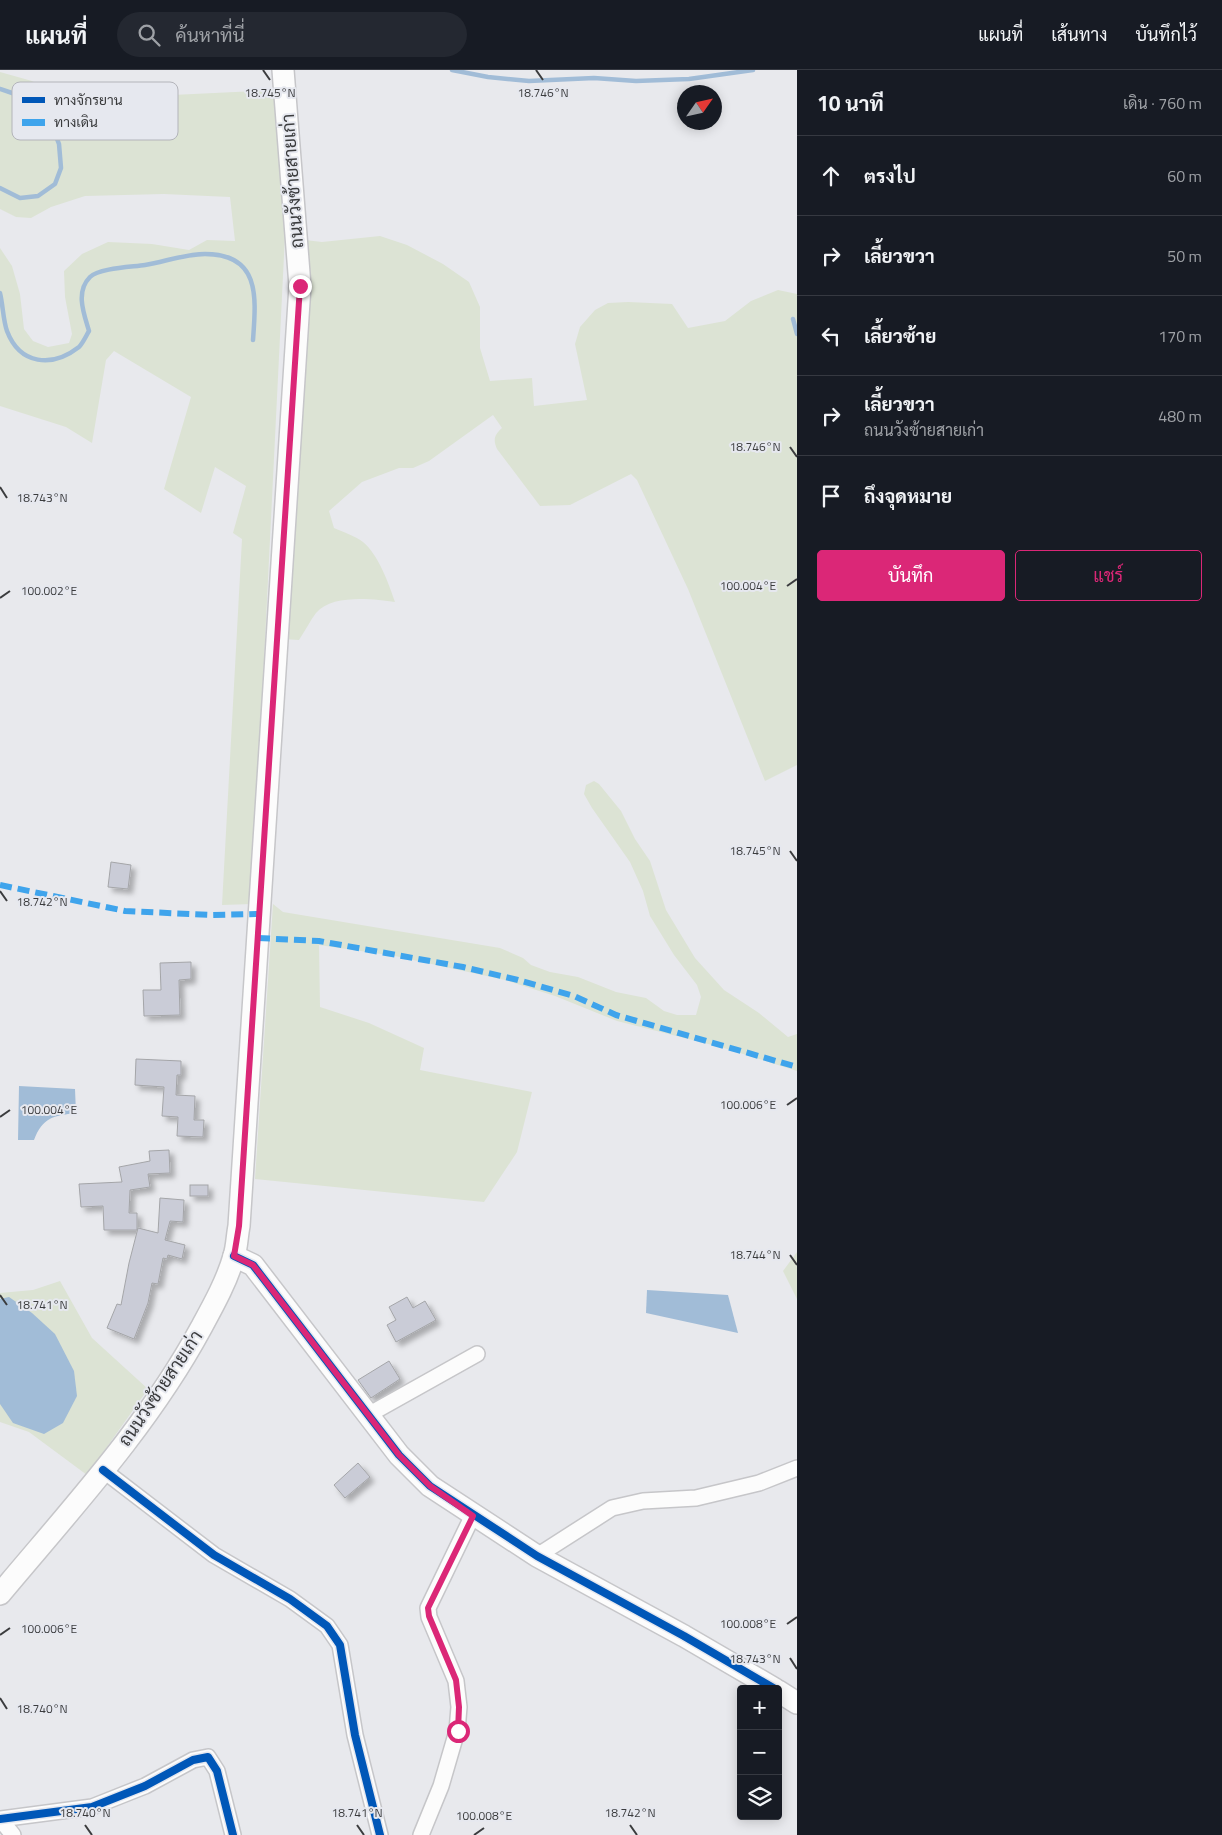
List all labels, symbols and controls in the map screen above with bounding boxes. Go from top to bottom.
search box [117,12,467,57]
text: แผนที่ [25,17,87,53]
text: ค้นหาที่นี่ [175,20,245,49]
icon: search [135,21,163,49]
text: แผนที่ [978,21,1023,48]
text: เส้นทาง [1051,21,1107,48]
text: บันทึกไว้ [1135,21,1197,48]
legend [12,82,178,140]
text: 18.745°N [244,83,296,102]
text: 18.746°N [517,83,569,102]
north arrow [677,85,722,130]
text: 10 นาที [817,87,884,119]
text: ทางจักรยาน [54,89,123,110]
text: เดิน · 760 m [1123,91,1202,115]
text: ทางเดิน [54,111,98,132]
street label: ถนนวังซ้ายสายเก่า [274,113,310,249]
text: ตรงไป [864,161,916,190]
icon: ahead [817,162,845,190]
text: 60 m [1167,164,1202,188]
text: เลี้ยวขวา [864,241,935,270]
icon: right [817,242,845,270]
text: 50 m [1167,244,1202,268]
route end [289,275,312,298]
text: เลี้ยวซ้าย [864,321,936,350]
icon: left [817,322,845,350]
text: 170 m [1158,324,1202,348]
text: เลี้ยวขวา [864,389,935,418]
icon: right [817,402,845,430]
text: 480 m [1158,404,1202,428]
text: ถนนวังซ้ายสายเก่า [864,418,984,442]
text: 18.746°N [729,437,781,456]
text: ถึงจุดหมาย [864,481,952,510]
icon: arrive [817,482,845,510]
text: 18.743°N [16,488,68,507]
button: บันทึก [817,550,1005,601]
button: แชร์ [1015,550,1202,601]
text: 100.004°E [720,576,776,595]
text: 100.002°E [21,581,77,600]
text: 18.745°N [729,841,781,860]
text: 18.742°N [16,892,68,911]
text: 100.006°E [720,1095,776,1114]
text: 100.004°E [21,1100,77,1119]
text: 18.744°N [729,1245,781,1264]
text: 18.741°N [16,1295,68,1314]
street label: ถนนวังซ้ายสายเก่า [111,1324,209,1452]
text: 100.008°E [720,1614,776,1633]
text: 100.006°E [21,1619,77,1638]
text: 18.743°N [729,1649,781,1668]
map controls [737,1685,782,1820]
button: + [737,1685,782,1730]
text: 18.740°N [16,1699,68,1718]
route start [447,1720,470,1743]
button: − [737,1730,782,1775]
button: layers [737,1775,782,1820]
text: 18.740°N [59,1803,111,1822]
text: 18.741°N [331,1803,383,1822]
text: 18.742°N [604,1803,656,1822]
text: 100.008°E [456,1806,512,1825]

